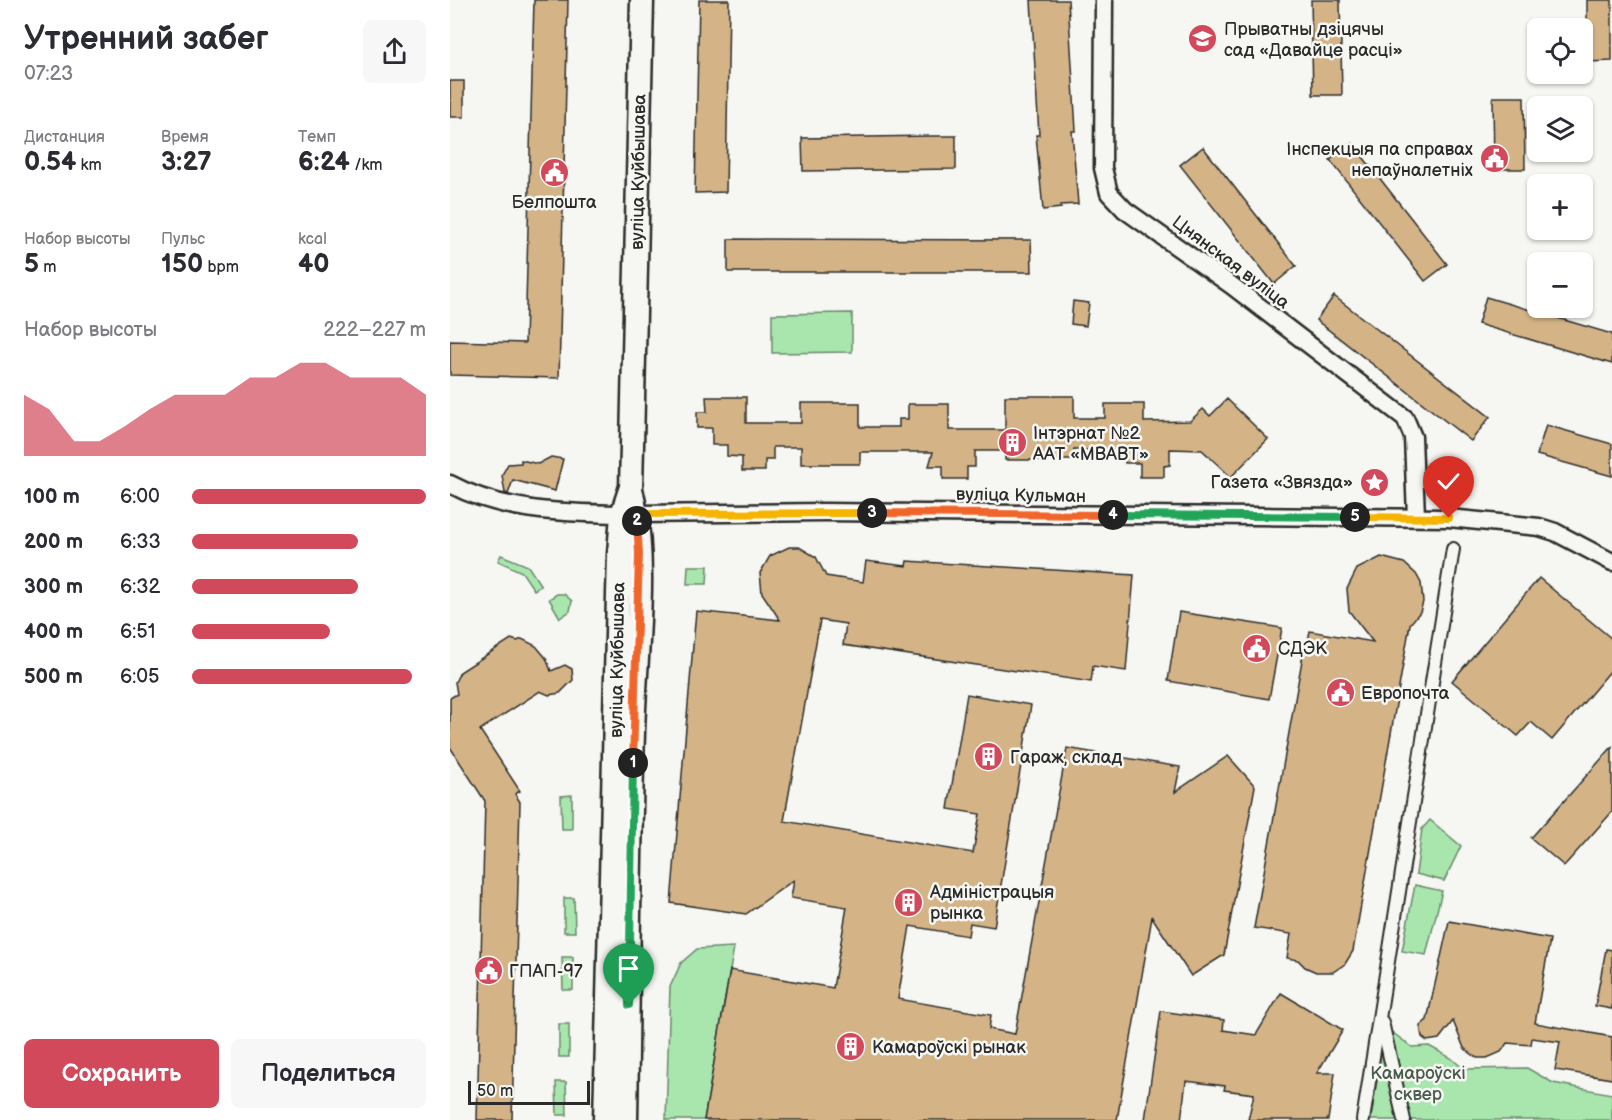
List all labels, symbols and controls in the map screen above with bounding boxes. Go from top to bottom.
map controls [1527,18,1593,318]
button: locate [1527,18,1593,84]
text: Утренний забег [24,19,269,59]
place label: Прыватны дзіцячы сад «Давайце расці» [1224,19,1403,61]
button: share [363,20,426,83]
school or university icon: Прыватны дзіцячы сад «Давайце расці» [1187,23,1219,55]
text: 07:23 [24,62,73,86]
street label: вуліца Куйбышава [627,93,650,250]
button: layers [1527,96,1593,162]
text: Дистанция [24,128,105,147]
text: Время [161,128,209,147]
text: Темп [298,128,336,147]
place label: Інспекцыя па справах непаўналетніх [1286,139,1473,181]
public building icon: Інспекцыя па справах непаўналетніх [1478,143,1510,175]
text: 0.54 [24,147,76,178]
text: 3:27 [161,147,212,178]
text: 6:24 [298,147,350,178]
text: km [76,156,102,175]
text: /km [350,156,383,175]
public building icon: Белпошта [538,157,570,189]
button: + [1527,174,1593,240]
place label: Белпошта [511,192,597,213]
street label: Цнянская вуліца [1168,211,1294,314]
text: Набор высоты [24,230,131,249]
text: Пульс [161,230,205,249]
text: kcal [298,230,327,249]
text: 5 [24,249,39,280]
text: 150 [161,249,203,280]
text: 40 [298,249,330,280]
button: − [1527,252,1593,318]
text: m [39,258,57,277]
text: bpm [203,258,239,277]
text: Набор высоты [24,318,157,342]
text: 222–227 m [323,318,426,342]
place label: Інтэрнат №2 ААТ «МВАВТ» [1032,423,1149,465]
building icon: Інтэрнат №2 ААТ «МВАВТ» [996,427,1028,459]
pin [1423,456,1474,518]
icon: check [1432,465,1465,498]
place icon: Газета «Звязда» [1358,466,1390,498]
place label: Газета «Звязда» [1211,472,1353,493]
street label: вуліца Кульман [956,484,1086,507]
text: 100 m [24,485,80,509]
text: 6:00 [120,485,160,509]
pin: 3 [857,498,887,528]
pin: 4 [1098,500,1128,530]
pin: 5 [1340,502,1370,532]
text: 3 [867,503,877,522]
text: 4 [1108,505,1118,524]
pin: 2 [622,506,652,536]
text: 5 [1350,507,1360,526]
text: 2 [632,511,642,530]
text: 200 m [24,530,83,554]
text: 6:33 [120,530,161,554]
text: 300 m [24,575,83,599]
text: 6:32 [120,575,160,599]
street label: вуліца Куйбышава [606,581,629,738]
text: 400 m [24,620,83,644]
text: 6:51 [120,620,155,644]
public building icon: СДЭК [1241,632,1273,664]
place label: СДЭК [1278,638,1327,659]
text: 500 m [24,665,83,689]
text: 6:05 [120,665,159,689]
public building icon: Европочта [1324,677,1356,709]
place label: Европочта [1361,683,1450,704]
building icon: Гараж, склад [973,741,1005,773]
place label: Гараж, склад [1010,747,1122,768]
pin: 1 [618,748,648,778]
text: 1 [630,753,636,772]
place label: Адміністрацыя рынка [929,882,1054,924]
building icon: Адміністрацыя рынка [893,886,925,918]
pin [603,943,654,1005]
icon: arrive [612,952,645,985]
public building icon: ГПАП-97 [472,955,504,987]
place label: ГПАП-97 [509,961,583,982]
building icon: Камароўскі рынак [835,1031,867,1063]
place label: Камароўскі рынак [872,1037,1026,1058]
button: Сохранить [24,1039,219,1108]
button: Поделиться [231,1039,426,1108]
park label: Камароўскі сквер [1370,1063,1466,1105]
scale bar [468,1078,590,1106]
text: 50 m [477,1082,513,1101]

